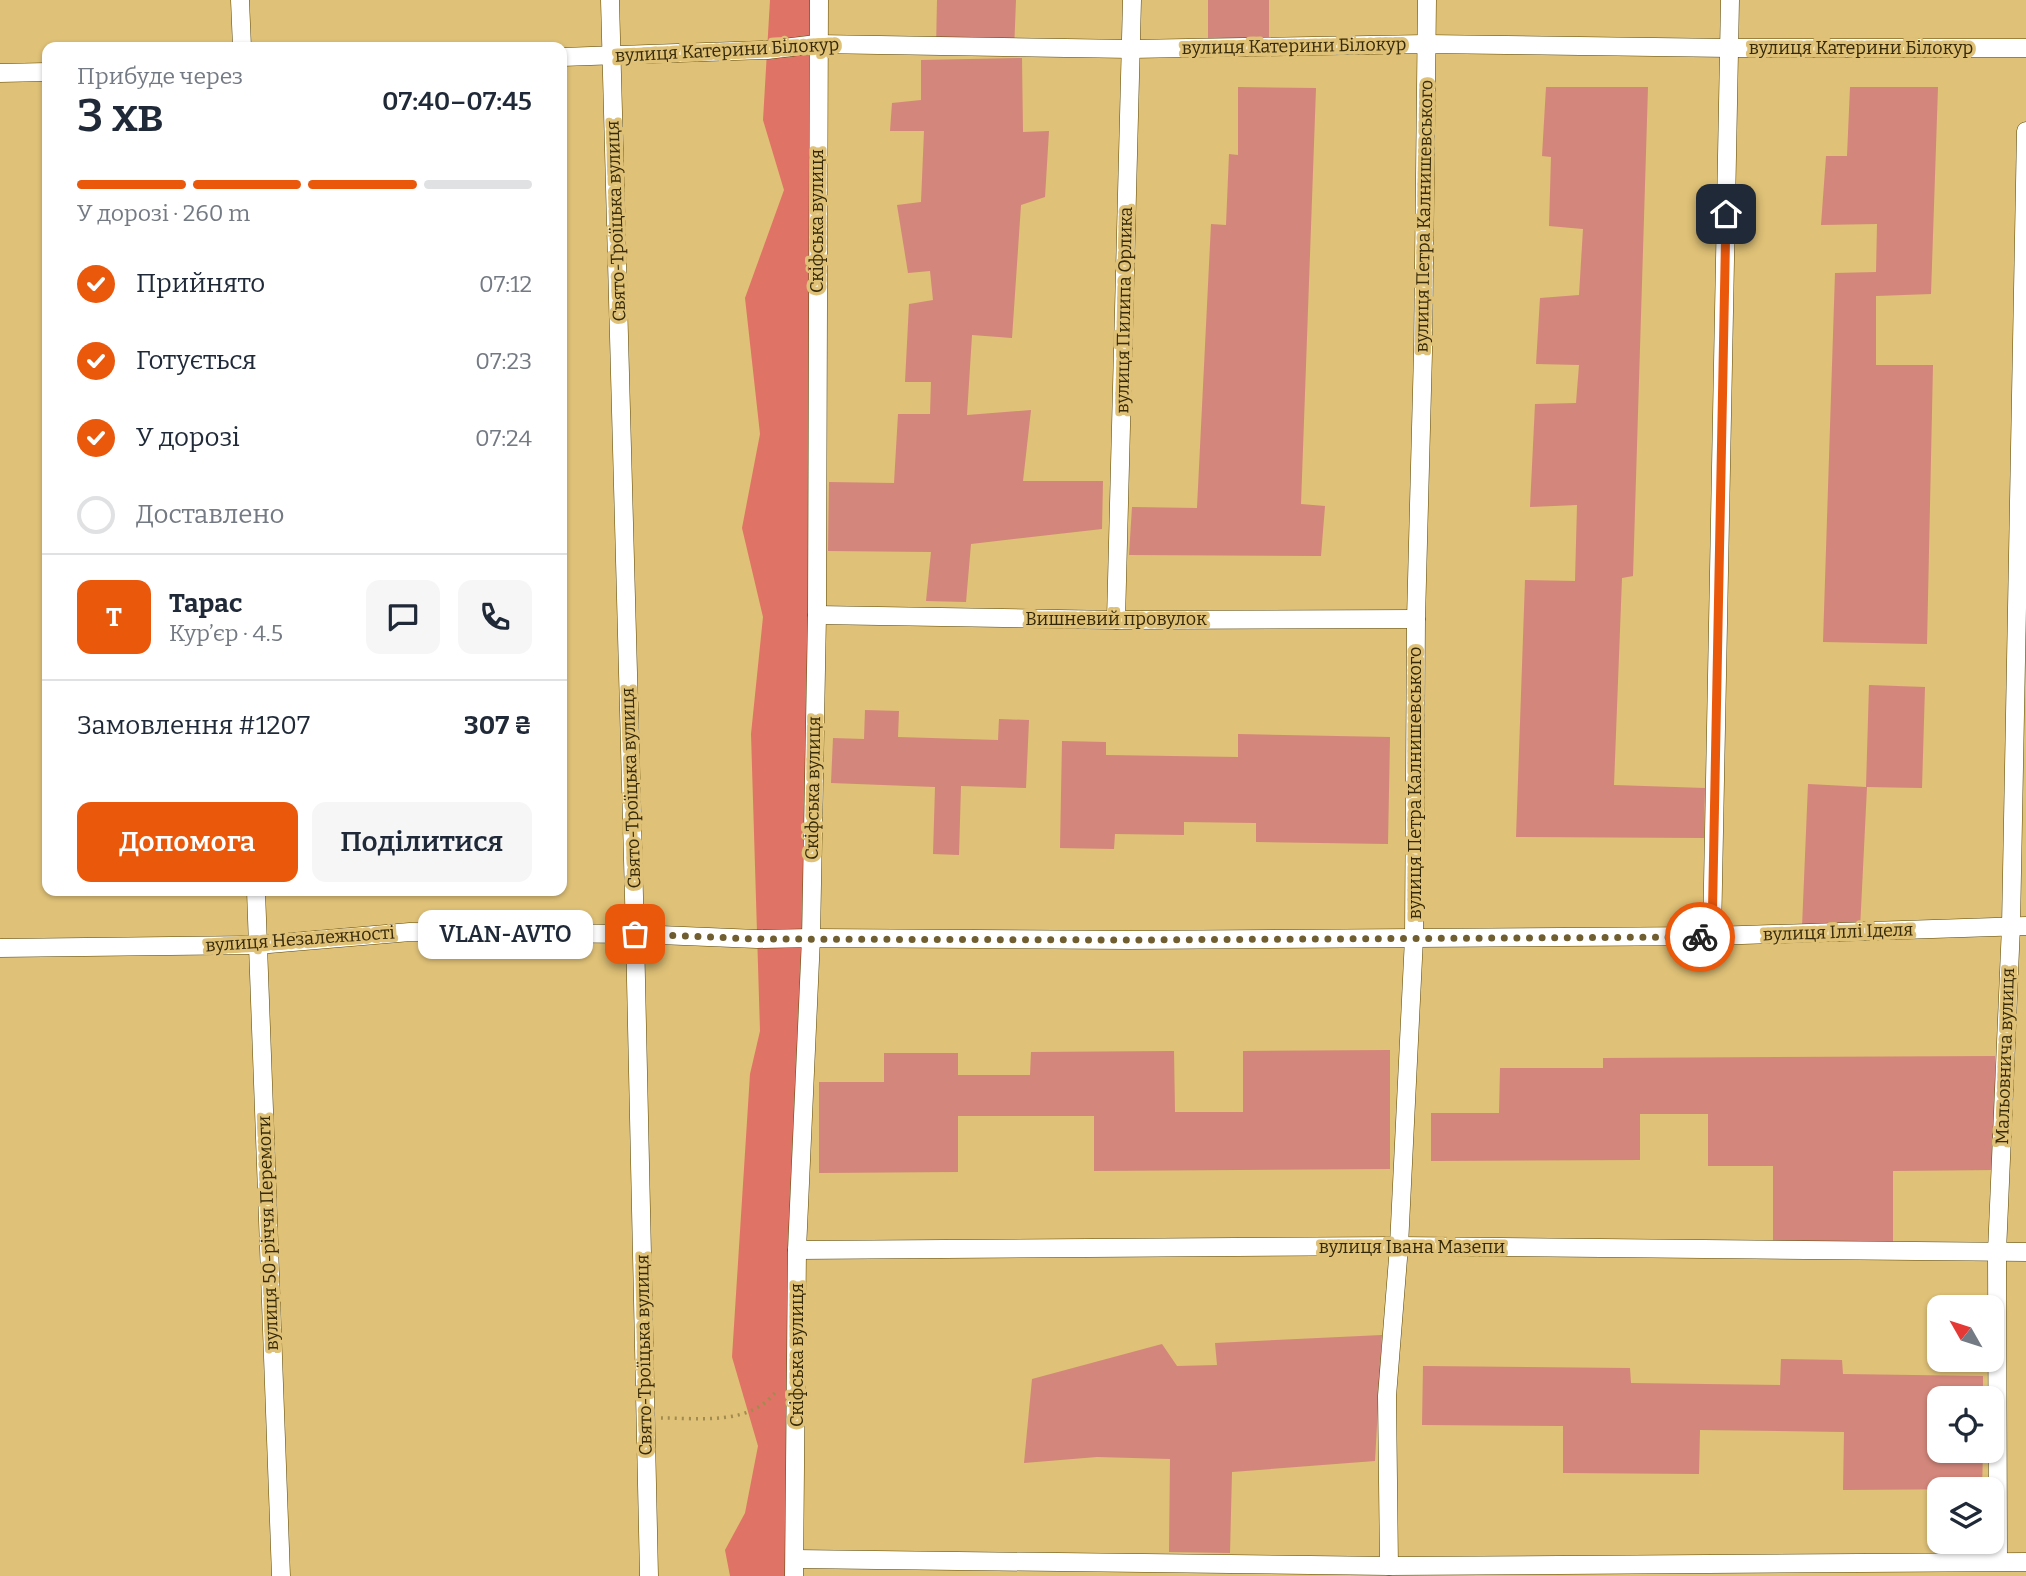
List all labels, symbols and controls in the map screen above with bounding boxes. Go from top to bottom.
street label: вулиця Катерини Білокур [614,33,840,67]
street label: вулиця Катерини Білокур [1182,33,1406,59]
street label: вулиця Катерини Білокур [1749,37,1973,59]
text: Прибуде через [77,62,243,90]
street label: вулиця Петра Калнишевського [1411,79,1437,353]
text: 07:40–07:45 [382,86,532,117]
text: 3 хв [77,88,164,143]
street label: Свято-Троїцька вулиця [601,120,631,322]
street label: Скіфська вулиця [806,149,828,293]
pin [1696,184,1756,244]
icon: home [1707,195,1745,233]
text: У дорозі · 260 m [77,199,250,227]
street label: вулиця Пилипа Орлика [1111,206,1137,414]
icon: check [77,265,115,303]
text: Прийнято [136,268,265,299]
text: 07:12 [479,270,532,298]
icon: check [77,342,115,380]
text: Готується [136,345,256,376]
text: 07:23 [475,347,532,375]
icon: check [77,419,115,457]
text: У дорозі [136,422,240,453]
text: 07:24 [475,424,532,452]
text: Доставлено [136,499,285,530]
button: chat [366,580,440,654]
button: phone [458,580,532,654]
text: Тарас [169,588,242,619]
text: Т [106,602,122,633]
street label: Вишневий провулок [1025,608,1207,630]
text: Кур’єр · 4.5 [169,619,283,647]
street label: вулиця Петра Калнишевського [1404,647,1426,919]
street label: Свято-Троїцька вулиця [616,687,646,889]
text: Замовлення #1207 [77,710,310,741]
text: 307 ₴ [464,710,532,741]
street label: Скіфська вулиця [801,716,825,860]
button: Допомога [77,802,298,882]
button: Поділитися [312,802,532,882]
courier [1665,902,1735,972]
pin [605,904,665,964]
callout: VLAN-AVTO [418,909,593,958]
icon: bag [616,915,654,953]
icon: bike [1681,918,1719,956]
street label: вулиця Іллі Іделя [1762,918,1914,946]
text: VLAN-AVTO [439,920,572,948]
street label: вулиця Незалежності [204,921,396,957]
street label: Мальовнича вулиця [1991,967,2019,1145]
street label: вулиця 50-річчя Перемоги [253,1115,283,1351]
street label: вулиця Івана Мазепи [1319,1236,1505,1258]
street label: Свято-Троїцька вулиця [631,1254,657,1456]
street label: Скіфська вулиця [786,1283,808,1427]
north arrow [1927,1295,2004,1372]
map controls [1927,1295,2004,1554]
button: locate [1927,1386,2004,1463]
button: layers [1927,1477,2004,1554]

